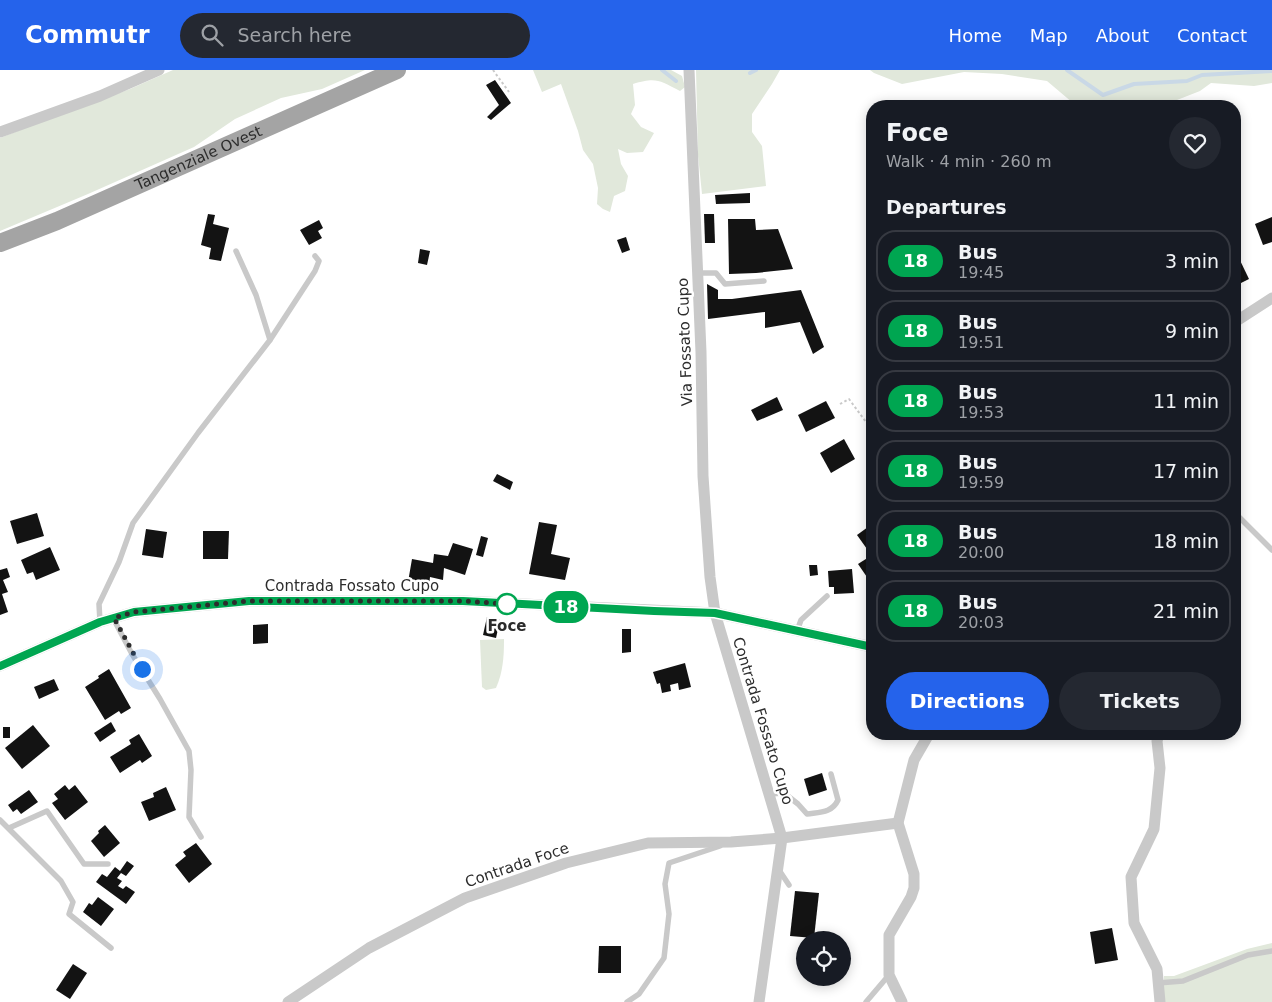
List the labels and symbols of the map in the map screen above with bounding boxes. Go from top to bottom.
street label: Tangenziale Ovest [131,122,265,195]
street label: Via Fossato Cupo [674,277,696,407]
street label: Contrada Fossato Cupo [265,577,439,595]
line badge: 18 [544,591,588,623]
marker: Foce [496,593,518,615]
place label: Foce [487,617,527,635]
street label: Contrada Fossato Cupo [729,635,797,807]
your location [130,657,155,682]
street label: Contrada Foce [463,839,571,891]

